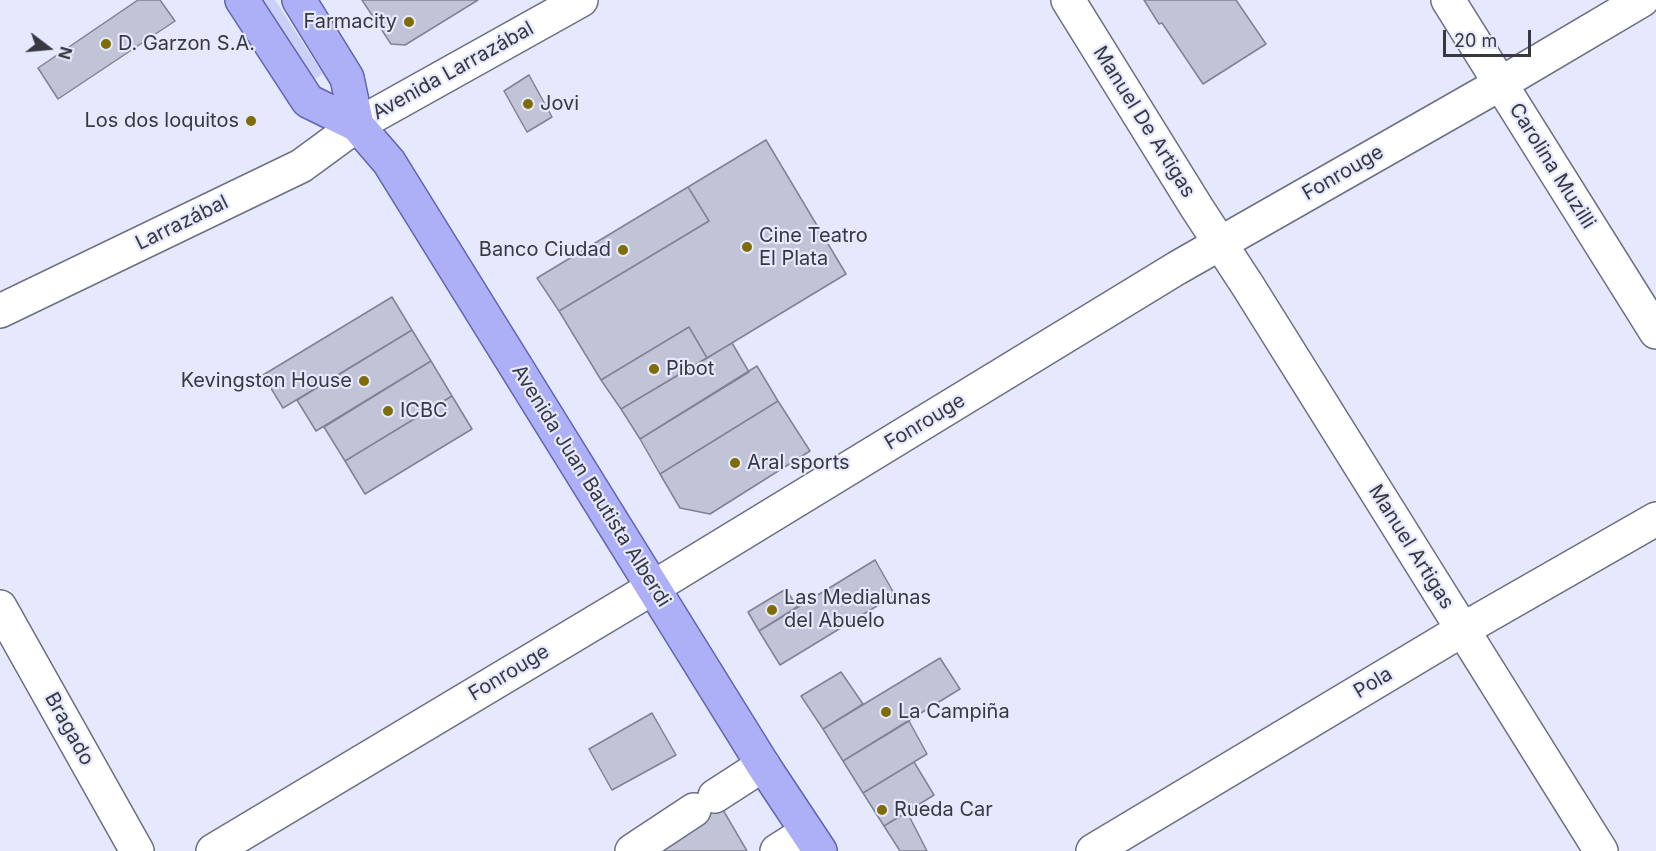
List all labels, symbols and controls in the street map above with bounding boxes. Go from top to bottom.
place label: Farmacity [303,10,397,34]
marker: Farmacity [402,15,416,29]
street label: Avenida Larrazábal [368,17,538,125]
north arrow [18,18,78,78]
scale bar [1446,18,1534,56]
text: 20 m [1454,30,1497,51]
place label: D. Garzon S.A. [118,32,255,56]
marker: D. Garzon S.A. [99,37,113,51]
street label: Manuel De Artigas [1088,42,1200,202]
text: N [54,44,77,62]
place label: Jovi [540,92,579,116]
marker: Jovi [521,97,535,111]
street label: Carolina Muzilli [1504,99,1600,233]
place label: Los dos loquitos [84,109,239,133]
marker: Los dos loquitos [244,114,258,128]
street label: Fonrouge [1298,140,1388,206]
street label: Larrazábal [132,190,232,256]
place label: Cine Teatro El Plata [759,224,868,271]
place label: Banco Ciudad [479,238,611,262]
marker: Cine Teatro El Plata [740,240,754,254]
marker: Banco Ciudad [616,243,630,257]
place label: Pibot [666,357,714,381]
street label: Avenida Juan Bautista Alberdi [506,360,676,612]
marker: Pibot [647,362,661,376]
place label: Kevingston House [181,369,352,393]
marker: Kevingston House [357,374,371,388]
street label: Fonrouge [880,389,970,455]
place label: ICBC [400,399,448,423]
marker: ICBC [381,404,395,418]
place label: Aral sports [747,451,850,475]
marker: Aral sports [728,456,742,470]
street label: Manuel Artigas [1363,480,1459,614]
place label: Las Medialunas del Abuelo [784,586,931,633]
marker: Las Medialunas del Abuelo [765,603,779,617]
street label: Fonrouge [464,640,554,706]
street label: Pola [1349,662,1397,704]
street label: Bragado [39,688,99,770]
place label: La Campiña [898,700,1010,724]
marker: La Campiña [879,705,893,719]
place label: Rueda Car [894,798,993,822]
marker: Rueda Car [875,803,889,817]

